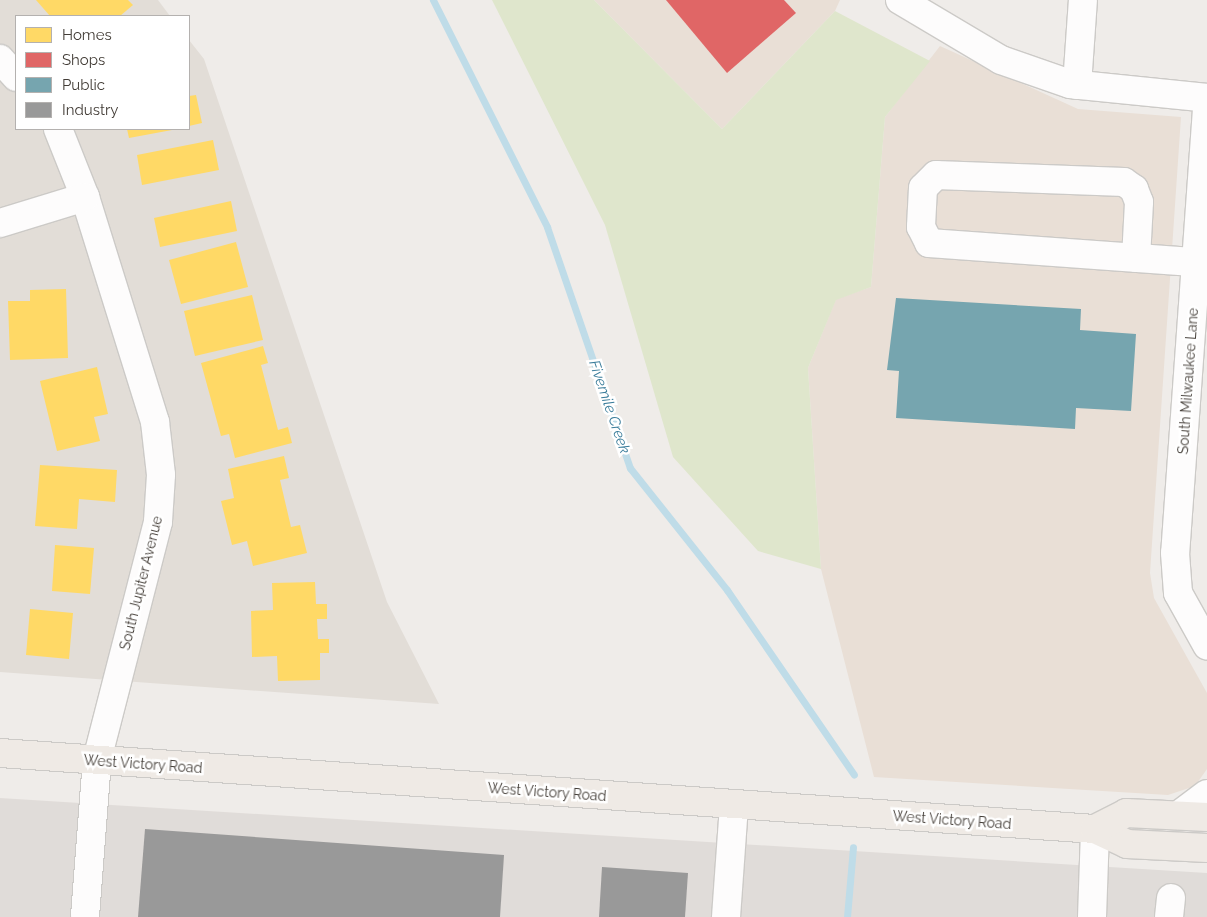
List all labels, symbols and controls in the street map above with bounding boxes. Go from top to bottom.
legend [15,15,190,130]
text: Homes [62,26,112,44]
text: Shops [62,51,105,69]
text: Public [62,76,105,94]
text: Industry [62,101,118,119]
street label: South Milwaukee Lane [1174,307,1202,455]
water label: Fivemile Creek [585,358,633,456]
street label: South Jupiter Avenue [116,514,166,652]
street label: West Victory Road [83,751,203,777]
street label: West Victory Road [487,779,607,805]
street label: West Victory Road [892,807,1012,833]

